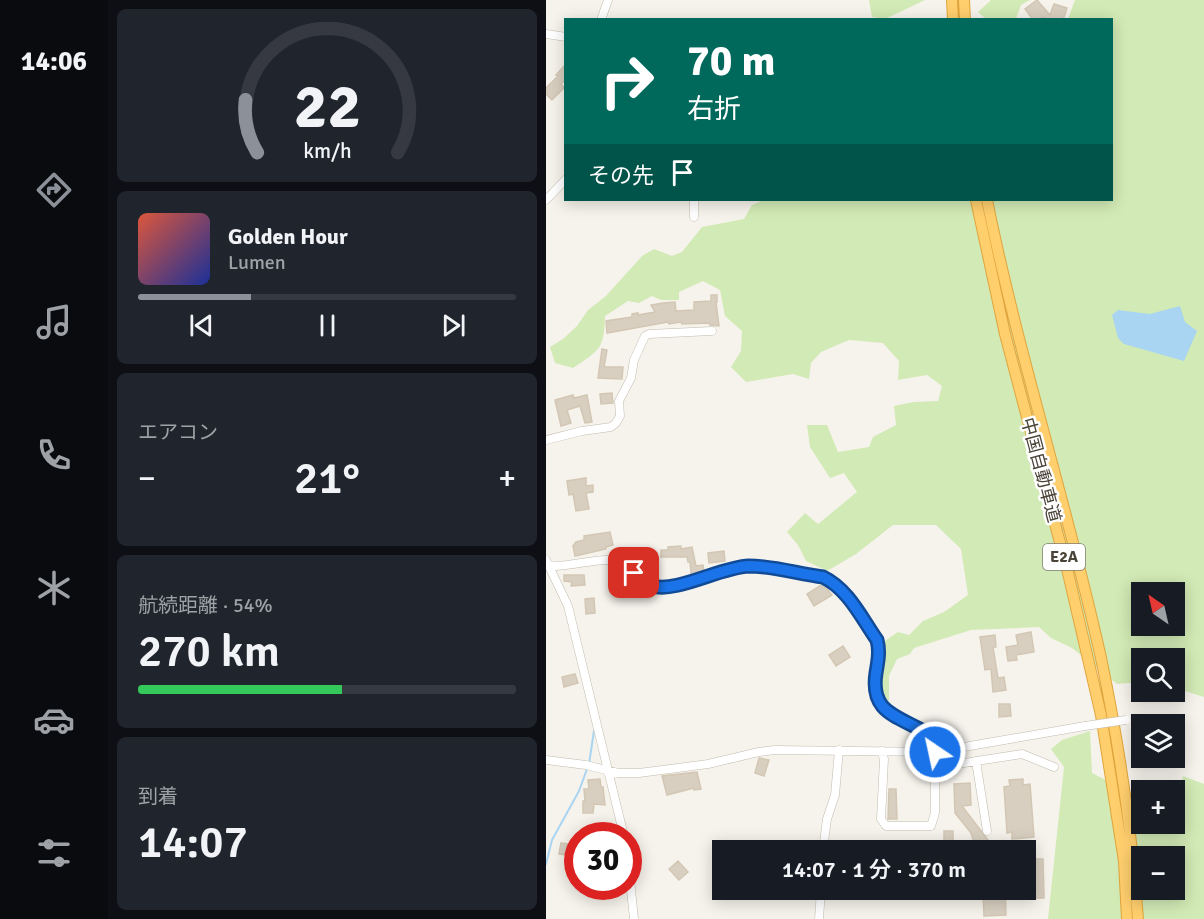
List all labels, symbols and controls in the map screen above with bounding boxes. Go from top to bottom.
text: 70 m [687,36,776,87]
icon: right [588,42,666,120]
text: 14:06 [21,45,87,78]
text: 22 [293,68,361,145]
text: 右折 [687,93,741,126]
text: km/h [303,138,351,164]
icon: arrive [666,156,699,189]
text: その先 [588,162,654,189]
icon: directions [33,169,75,211]
text: Golden Hour [228,223,348,250]
text: Lumen [228,250,286,275]
icon: music [33,301,75,343]
icon: previous [185,309,218,342]
icon: pause [311,309,344,342]
icon: next [437,309,470,342]
street label: 中国自動車道 [1016,415,1066,525]
text: エアコン [138,420,218,445]
icon: phone [33,434,75,476]
text: 21° [294,451,360,506]
text: − [138,458,156,499]
text: + [498,458,516,499]
road number: E2A [1043,544,1085,570]
pin [608,547,659,598]
icon: arrive [617,556,650,589]
icon: climate [33,567,75,609]
north arrow [1131,582,1185,636]
map controls [1131,582,1185,900]
text: 航続距離 · 54% [138,593,273,618]
text: 270 km [138,624,280,679]
button: search [1131,648,1185,702]
icon: car [33,699,75,741]
button: layers [1131,714,1185,768]
position arrow [903,720,967,784]
button: + [1131,780,1185,834]
text: 到着 [138,784,178,809]
text: 14:07 [138,815,248,870]
speed limit sign: 30 [564,822,642,900]
icon: filters [33,832,75,874]
button: − [1131,846,1185,900]
text: 14:07 · 1 分 · 370 m [782,856,966,883]

